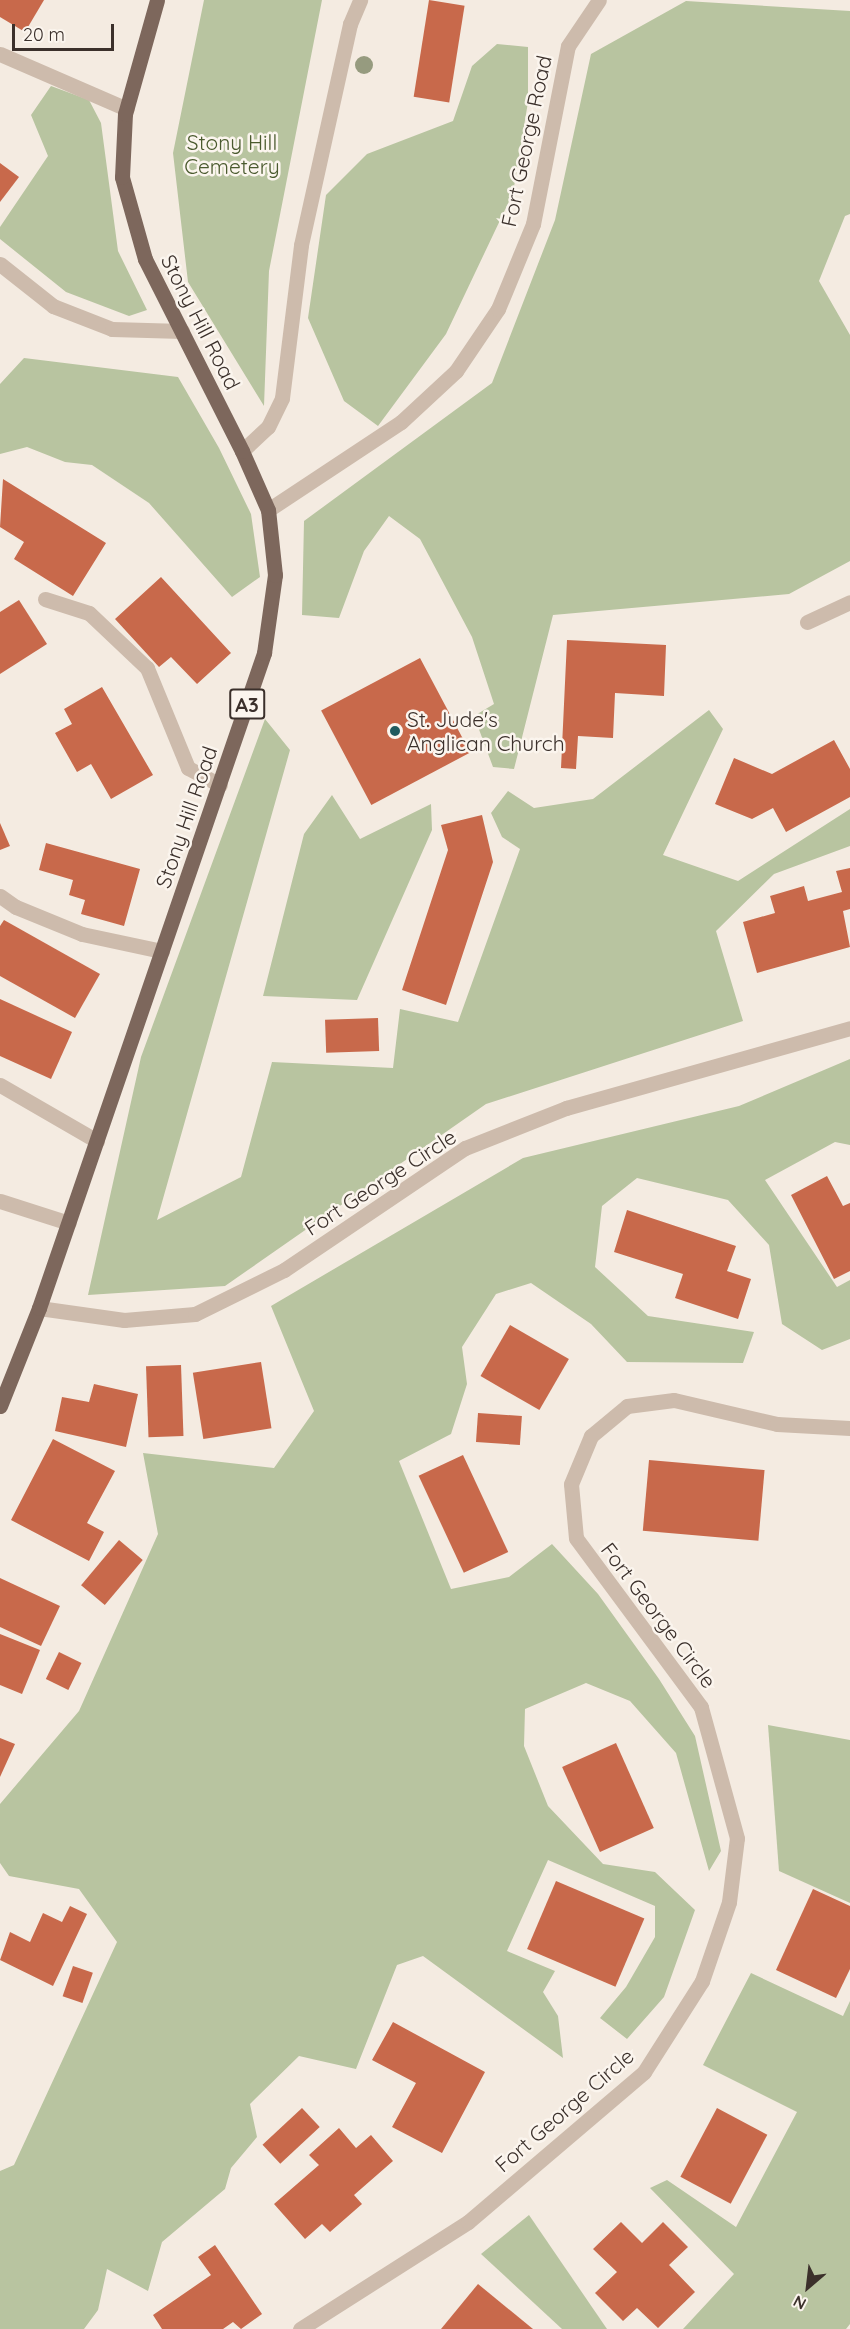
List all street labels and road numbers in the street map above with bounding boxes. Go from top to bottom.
street label: Fort George Road [496,53,556,229]
street label: Stony Hill Road [156,250,246,394]
road number: A3 [229,687,265,721]
street label: Stony Hill Road [150,743,222,891]
street label: Fort George Circle [300,1124,460,1240]
street label: Fort George Circle [596,1537,722,1693]
street label: Fort George Circle [489,2043,639,2177]

